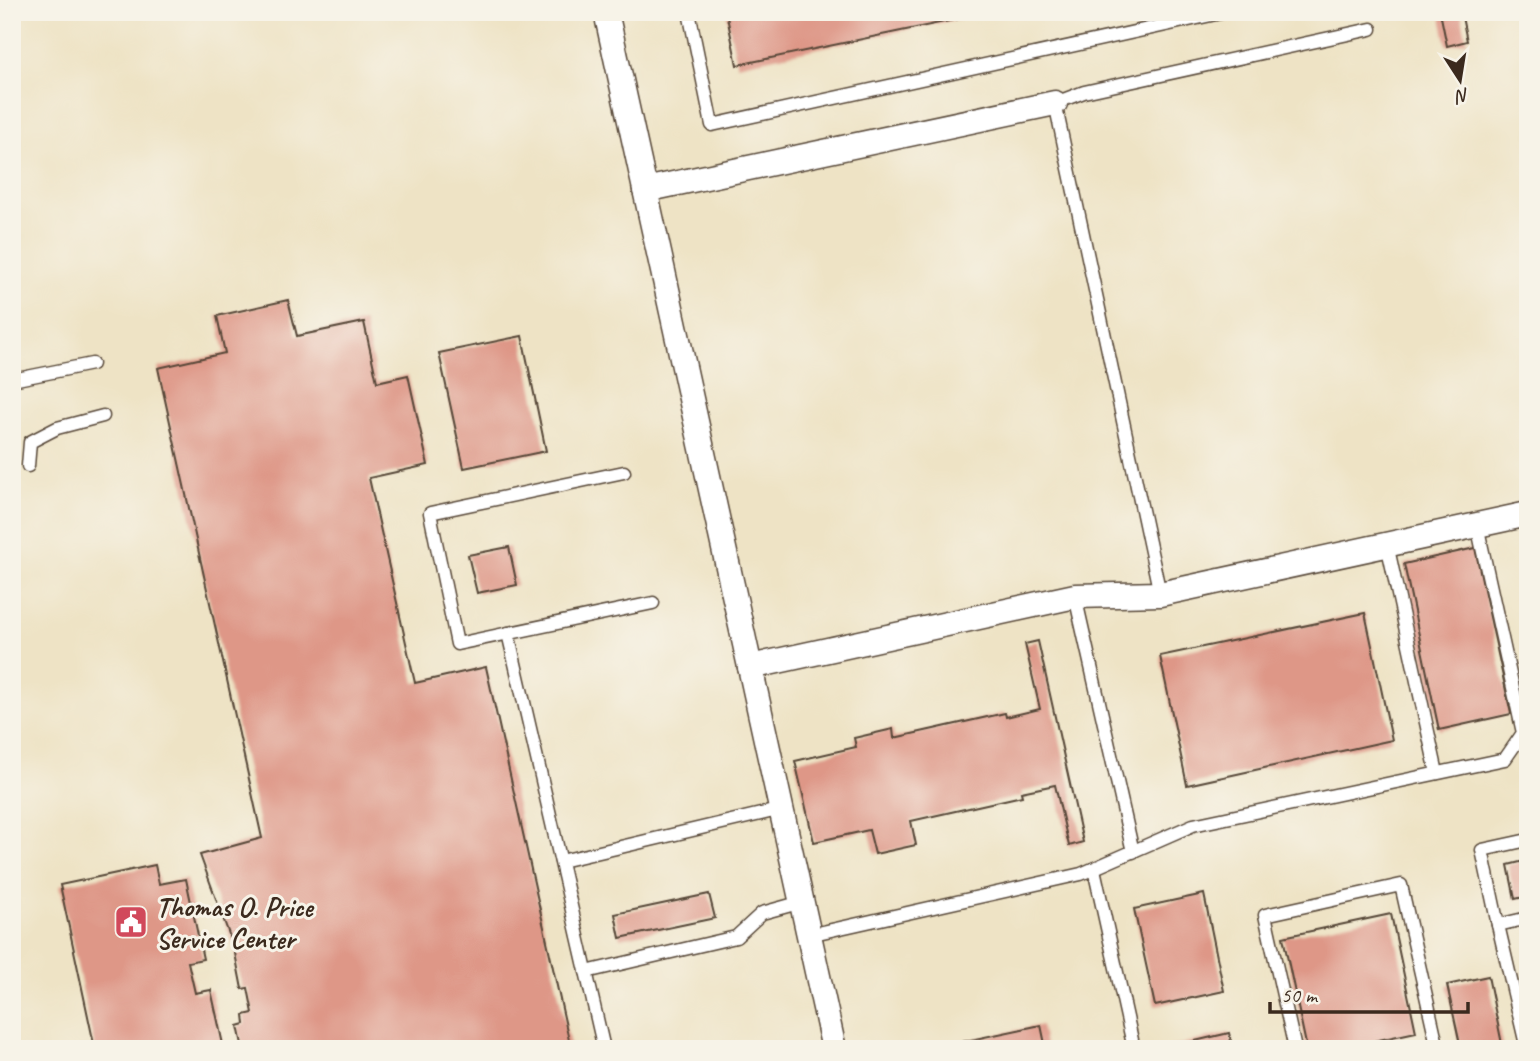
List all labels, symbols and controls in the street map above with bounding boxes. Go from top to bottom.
north arrow [1424,46,1494,116]
text: N [1452,83,1472,109]
place label: Thomas O. Price Service Center [156,889,315,956]
public building icon: Thomas O. Price Service Center [112,903,150,941]
scale bar [1270,970,1468,1014]
text: 50 m [1281,982,1319,1008]

